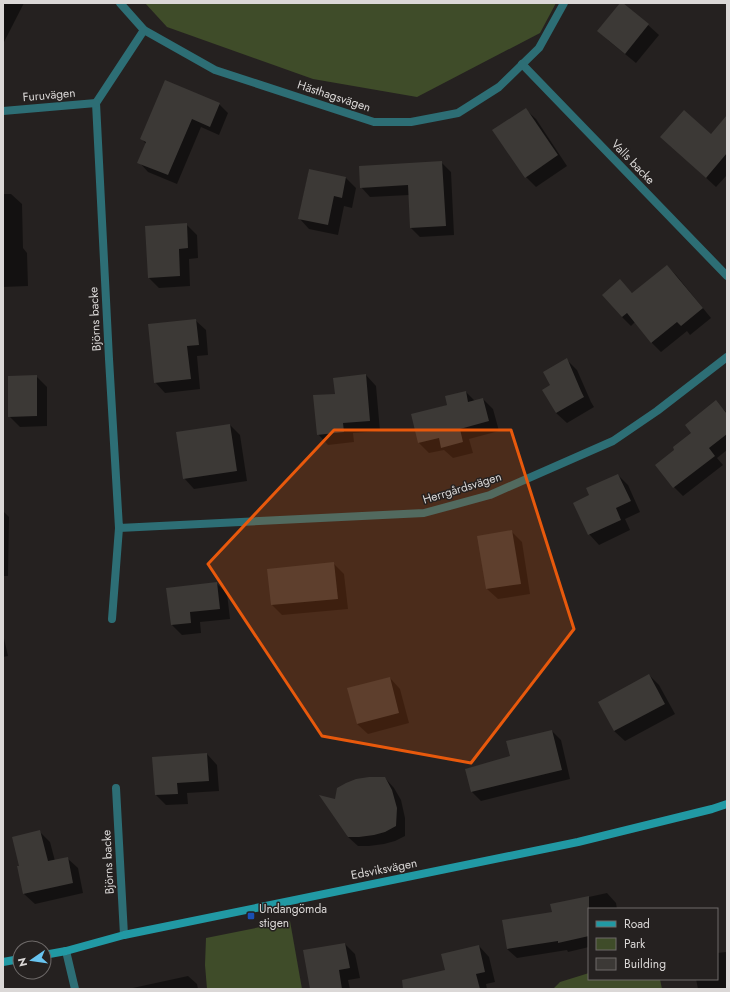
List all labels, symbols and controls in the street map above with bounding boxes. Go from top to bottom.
street label: Hästhagsvägen [295,76,373,116]
street label: Furuvägen [22,84,76,106]
street label: Valls backe [607,136,659,188]
street label: Björns backe [84,286,106,352]
street label: Herrgårdsvägen [420,467,504,509]
street label: Björns backe [97,829,119,895]
street label: Edsviksvägen [349,854,419,884]
place label: Undangömda stigen [259,900,327,932]
legend [588,908,718,980]
marker: Undangömda stigen [246,911,256,921]
text: Road [624,915,650,933]
text: Park [624,935,646,953]
north arrow [12,940,52,980]
text: Building [624,955,666,973]
text: N [13,956,31,968]

